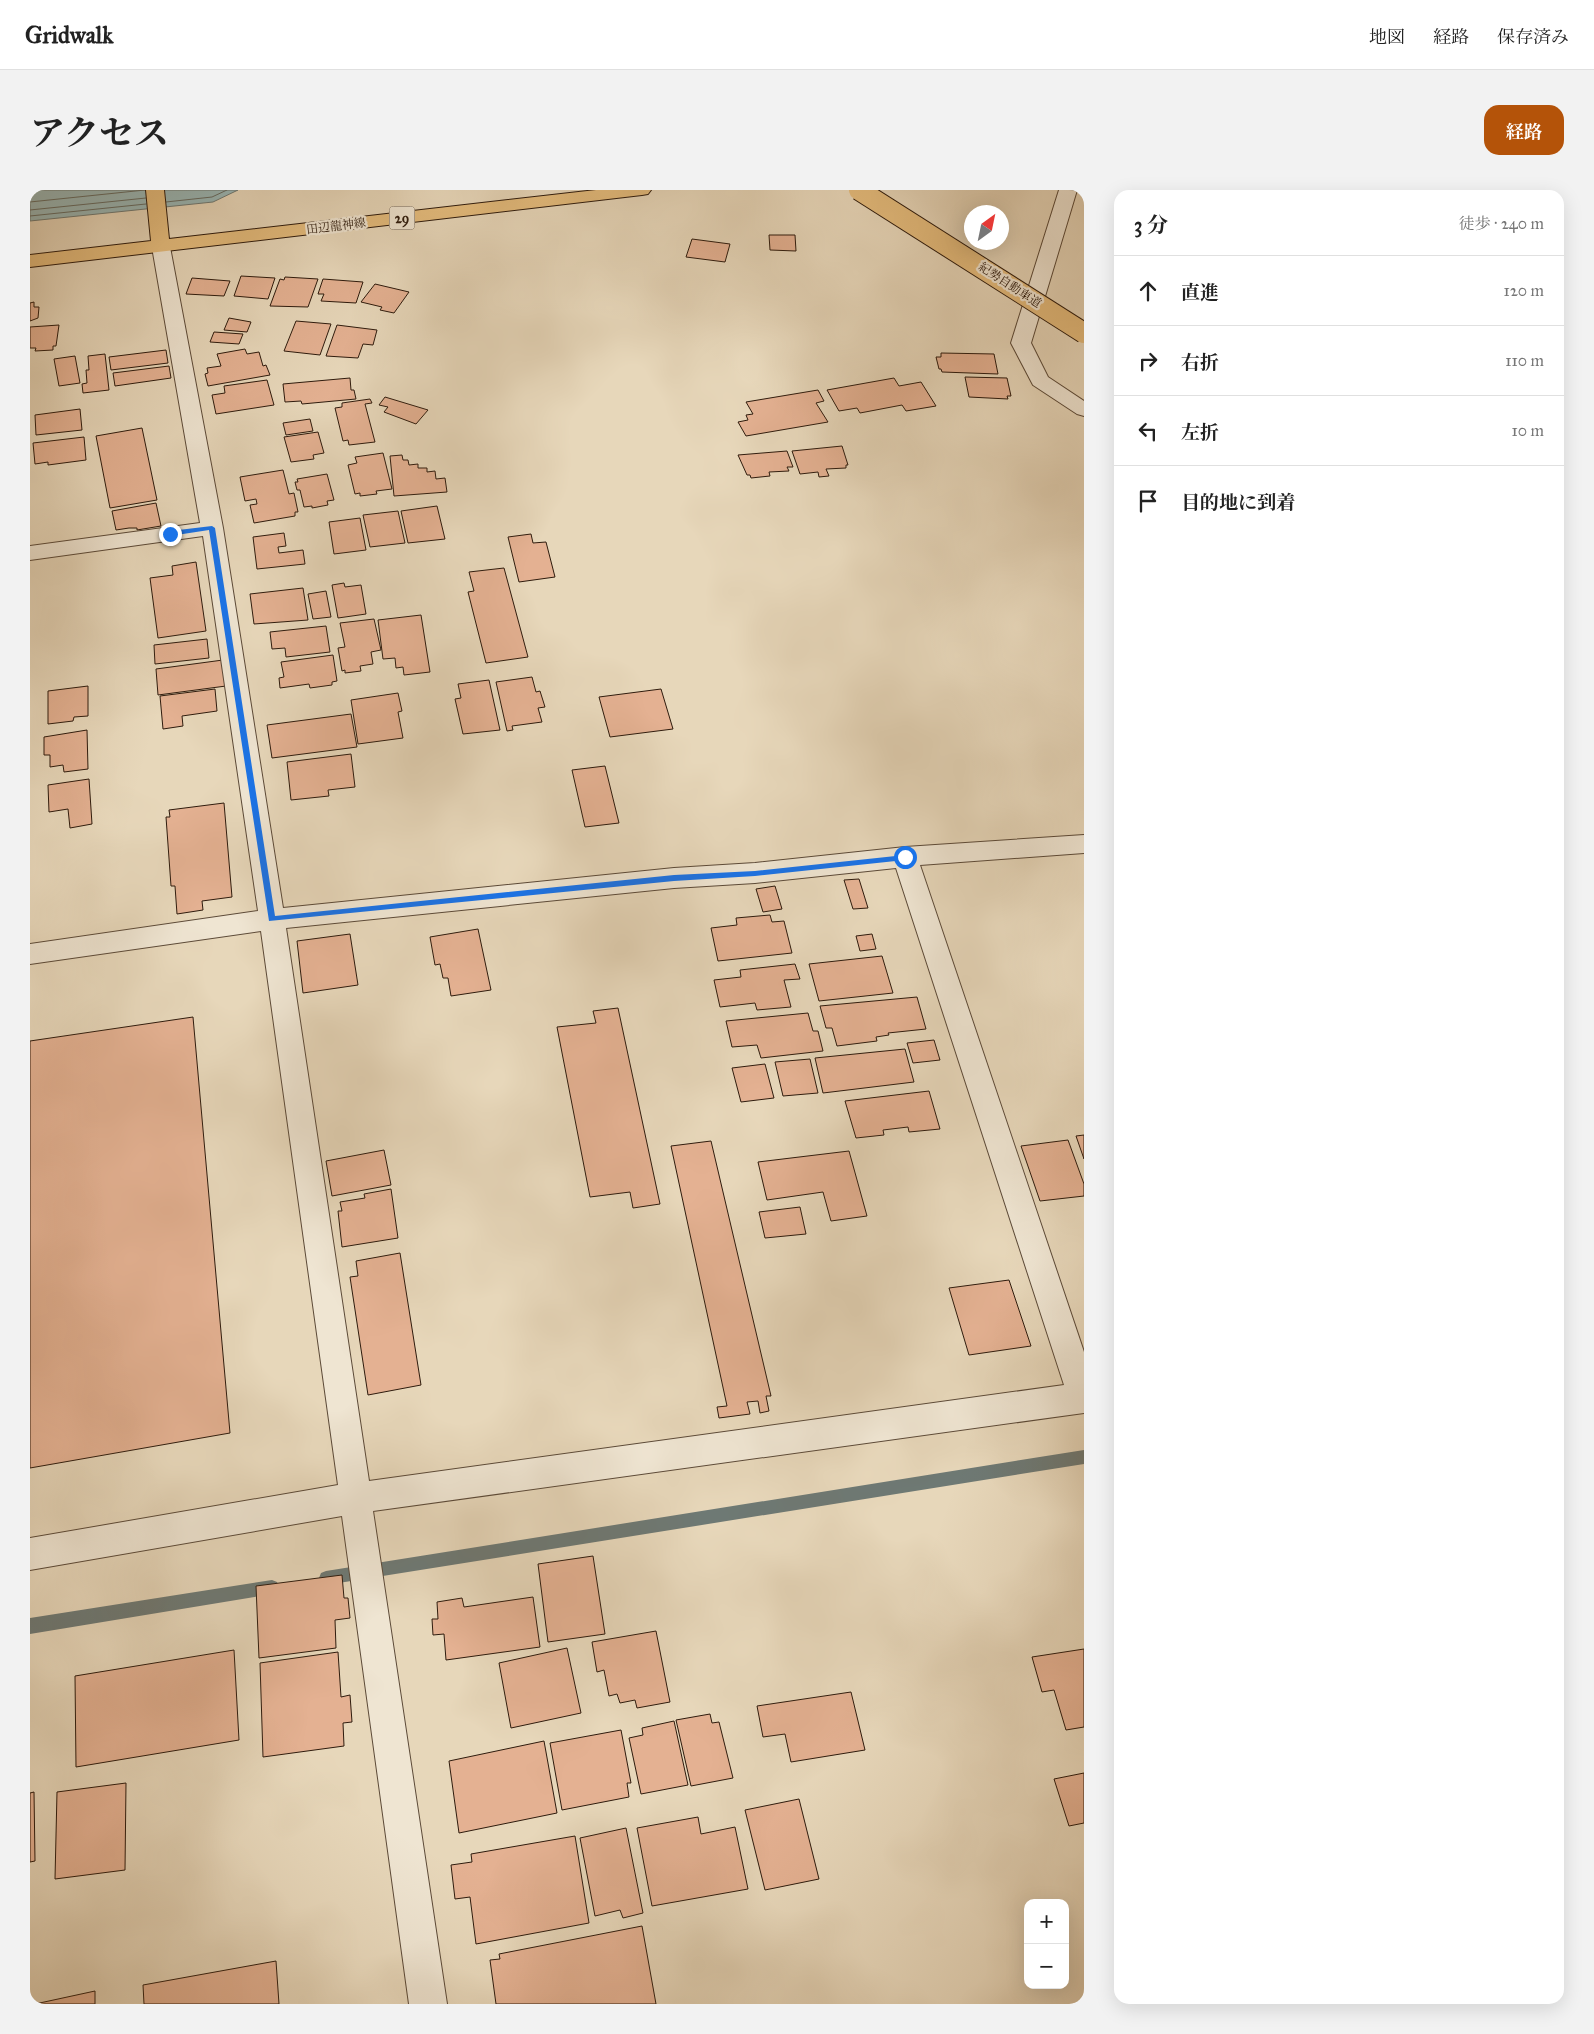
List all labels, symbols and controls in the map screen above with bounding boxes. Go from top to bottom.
text: Gridwalk [25,20,113,50]
text: 地図 [1369,26,1405,48]
text: 経路 [1433,26,1469,48]
text: 保存済み [1497,26,1569,48]
button: 経路 [1484,105,1564,155]
text: アクセス [30,112,169,155]
north arrow [964,205,1009,250]
road number: 29 [390,206,414,230]
text: 3 分 [1134,212,1168,238]
text: 徒歩 · 240 m [1459,214,1544,233]
street label: 田辺龍神線 [305,215,367,237]
street label: 紀勢自動車道 [976,260,1044,310]
icon: ahead [1134,277,1162,305]
text: 直進 [1181,281,1219,304]
text: 120 m [1504,281,1544,300]
icon: right [1134,347,1162,375]
text: 右折 [1181,351,1219,374]
text: 110 m [1505,351,1544,370]
icon: left [1134,417,1162,445]
text: 左折 [1181,421,1219,444]
text: 10 m [1512,421,1544,440]
icon: arrive [1134,487,1162,515]
text: 目的地に到着 [1181,491,1295,514]
route end [159,523,182,546]
route start [894,846,917,869]
map controls [1024,1899,1069,1989]
button: + [1024,1899,1069,1944]
button: − [1024,1944,1069,1989]

